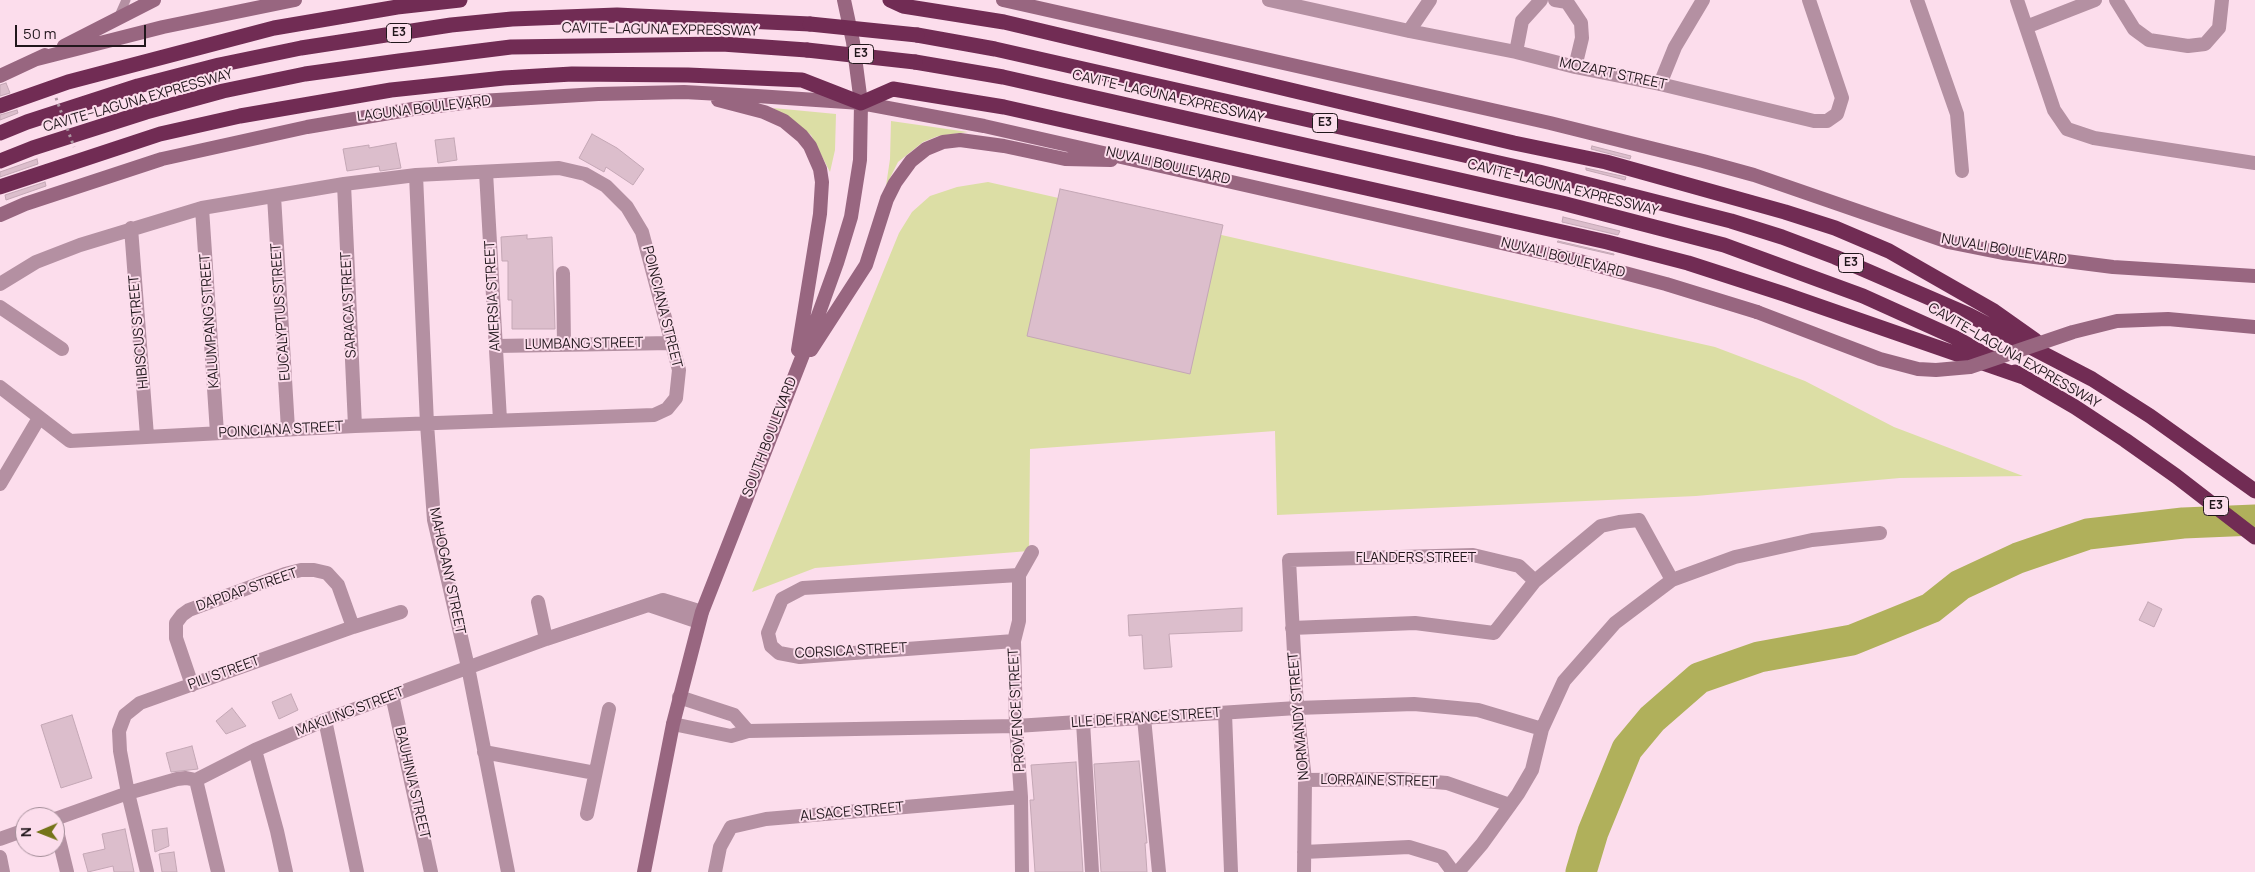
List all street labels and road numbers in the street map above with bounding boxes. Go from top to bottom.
street label: CAVITE–LAGUNA EXPRESSWAY [562,20,758,40]
road number: E3 [386,23,412,42]
road number: E3 [848,44,874,64]
street label: MOZART STREET [1558,54,1668,94]
street label: CAVITE–LAGUNA EXPRESSWAY [41,66,235,136]
street label: CAVITE–LAGUNA EXPRESSWAY [1070,67,1266,127]
street label: LAGUNA BOULEVARD [356,92,492,126]
road number: E3 [1312,114,1338,132]
street label: NUVALI BOULEVARD [1104,144,1232,188]
street label: CAVITE–LAGUNA EXPRESSWAY [1466,156,1660,220]
street label: NUVALI BOULEVARD [1940,231,2068,269]
street label: NUVALI BOULEVARD [1499,234,1627,282]
street label: AMERSIA STREET [482,240,504,352]
street label: EUCALYPTUS STREET [268,243,294,381]
street label: POINCIANA STREET [639,244,685,370]
street label: SARACA STREET [338,251,360,359]
street label: KALUMPANG STREET [197,253,223,389]
road number: E3 [1838,254,1864,272]
street label: HIBISCUS STREET [126,274,152,390]
street label: CAVITE–LAGUNA EXPRESSWAY [1925,300,2103,412]
street label: LUMBANG STREET [525,335,643,353]
street label: SOUTH BOULEVARD [739,374,801,500]
street label: POINCIANA STREET [218,418,344,442]
road number: E3 [2204,496,2228,516]
street label: MAHOGANY STREET [425,506,469,636]
street label: FLANDERS STREET [1356,550,1476,566]
street label: DAPDAP STREET [194,565,300,615]
street label: CORSICA STREET [794,640,908,662]
street label: PROVENCE STREET [1005,648,1029,772]
street label: NORMANDY STREET [1285,651,1313,781]
street label: PILI STREET [186,652,262,694]
street label: MAKILING STREET [293,684,407,740]
street label: LLE DE FRANCE STREET [1070,704,1222,732]
street label: BAUHINIA STREET [391,725,433,841]
street label: LORRAINE STREET [1320,772,1438,790]
street label: ALSACE STREET [799,799,905,825]

